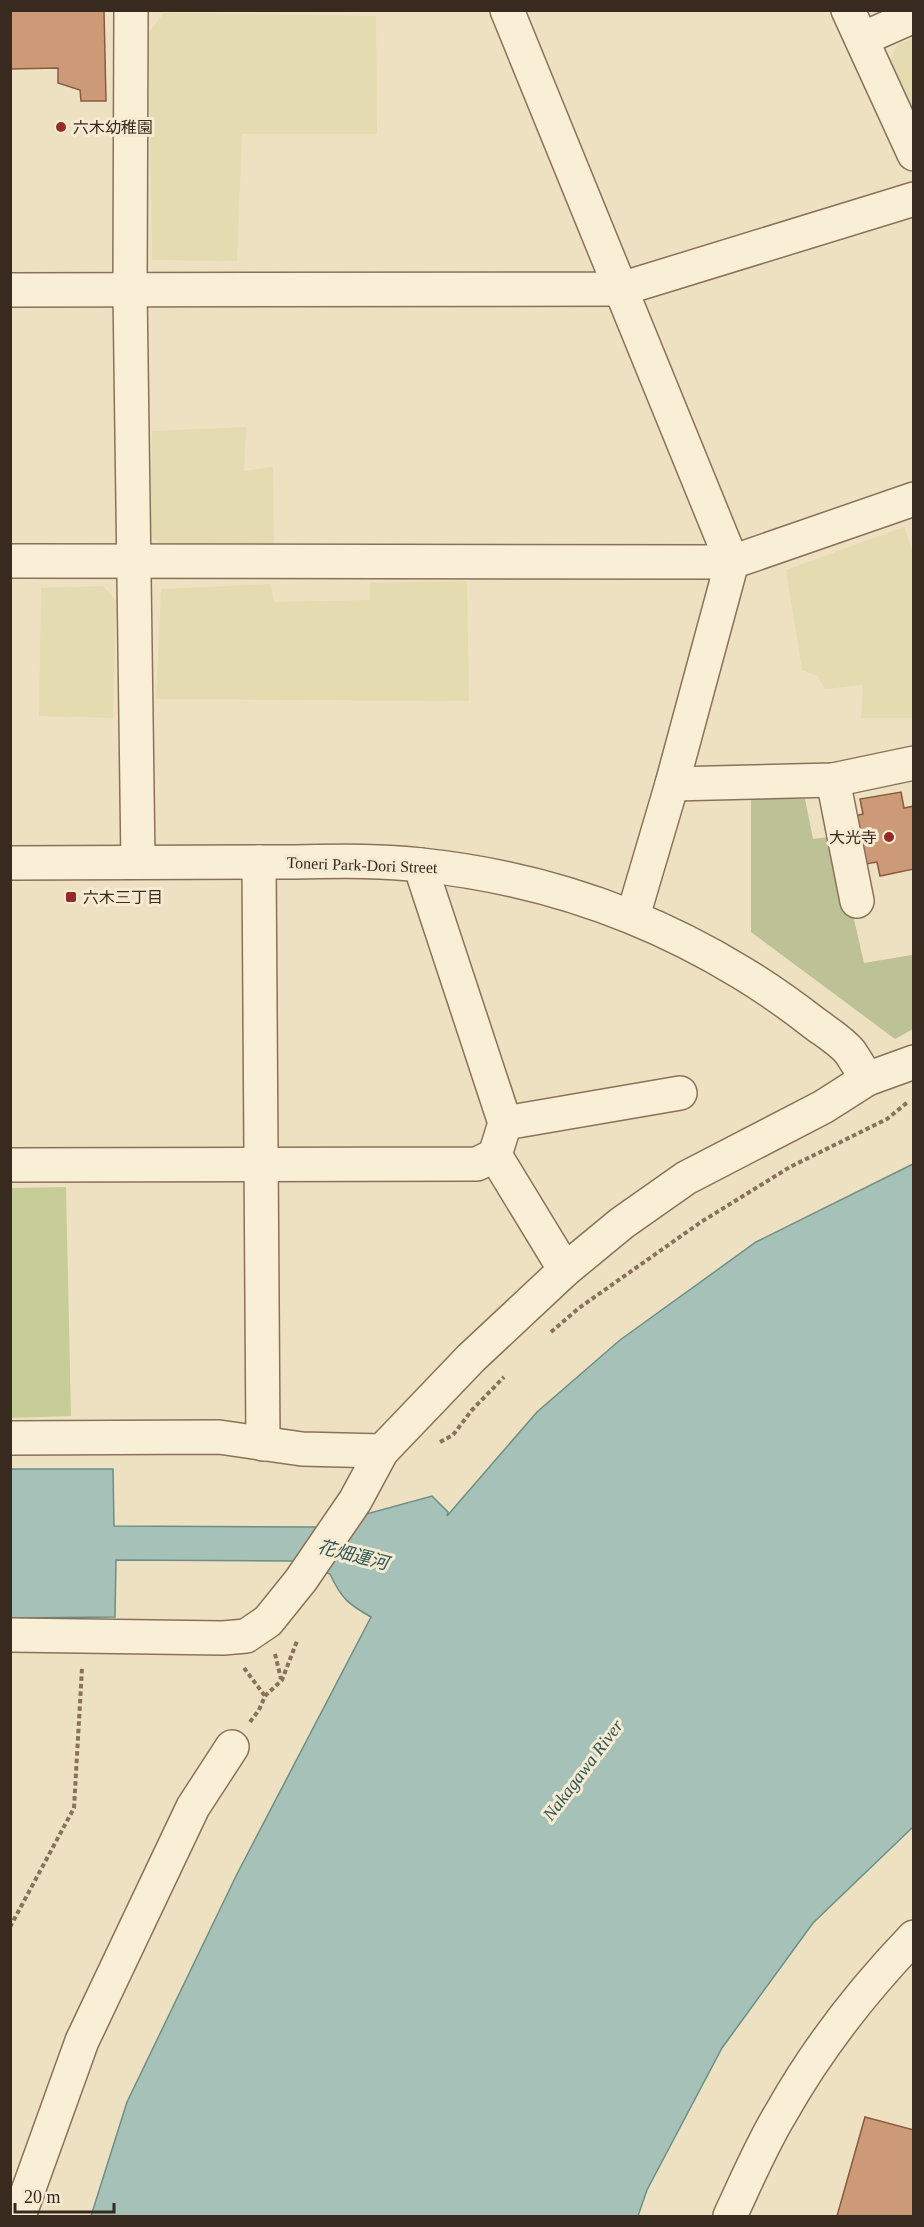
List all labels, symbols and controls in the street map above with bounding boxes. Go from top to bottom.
place label: 六木幼稚園 [73,119,153,136]
marker: 六木幼稚園 [54,120,68,134]
place label: 大光寺 [829,829,877,846]
marker: 大光寺 [882,830,896,844]
street label: Toneri Park-Dori Street [286,854,438,876]
place label: 六木三丁目 [83,889,163,906]
marker: 六木三丁目 [64,890,78,904]
water label: 花畑運河 [316,1537,393,1574]
water label: Nakagawa River [538,1715,628,1825]
scale bar [15,2176,114,2214]
text: 20 m [24,2187,61,2207]

